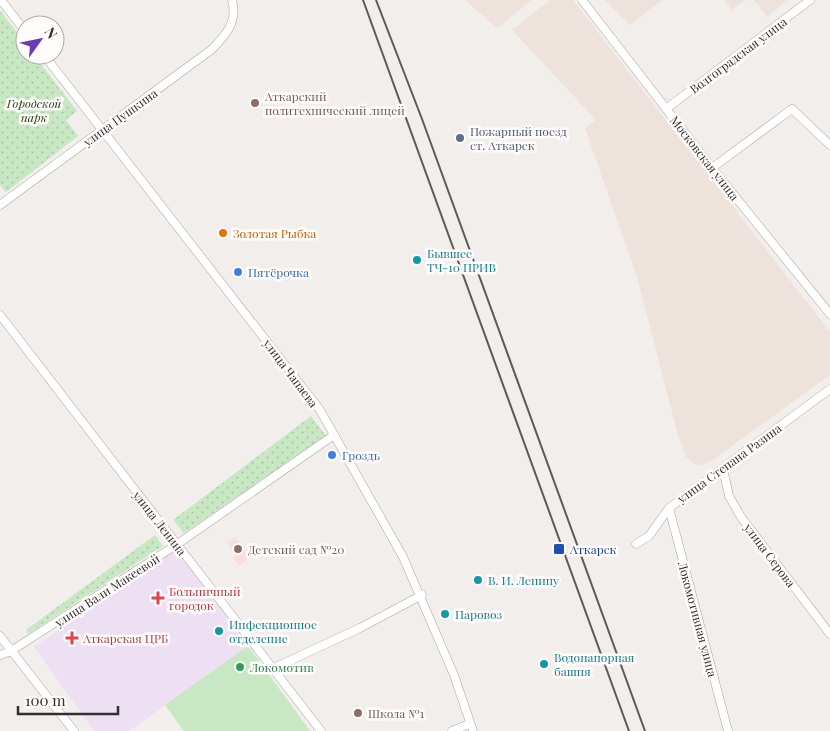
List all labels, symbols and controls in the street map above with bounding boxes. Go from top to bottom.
street label: Волгоградская улица [686,13,790,97]
north arrow [15,15,65,65]
text: N [41,23,62,42]
street label: улица Пушкина [79,85,160,150]
place label: Аткарский политехнический лицей [264,88,405,118]
park label: Городской парк [6,95,62,125]
marker: Аткарский политехнический лицей [249,97,261,109]
street label: Московская улица [667,113,743,204]
place label: Пожарный поезд ст. Аткарск [470,123,568,153]
marker: Пожарный поезд ст. Аткарск [454,132,466,144]
place label: Золотая Рыбка [233,225,316,241]
marker: Золотая Рыбка [217,227,229,239]
place label: Бывшее ТЧ-10 ПРИВ [427,245,496,275]
marker: Бывшее ТЧ-10 ПРИВ [411,254,423,266]
place label: Пятёрочка [248,264,309,280]
marker: Пятёрочка [232,266,244,278]
street label: улица Чапаева [260,335,322,410]
street label: улица Степана Разина [673,420,784,507]
place label: Гроздь [342,447,380,463]
marker: Гроздь [326,449,338,461]
street label: улица Ленина [129,487,190,559]
street label: улица Серова [740,519,799,590]
place label: Детский сад №20 [248,541,344,557]
place label: Аткарск [569,541,617,557]
marker: Аткарск [552,542,566,556]
marker: Детский сад №20 [232,543,244,555]
street label: улица Вали Макеевой [51,550,163,630]
street label: Локомотивная улица [675,559,721,678]
place label: В. И. Ленину [488,572,559,588]
marker: В. И. Ленину [472,574,484,586]
place label: Больничный городок [169,583,241,613]
marker: Больничный городок [151,591,165,605]
place label: Паровоз [455,606,503,622]
marker: Паровоз [439,608,451,620]
place label: Инфекционное отделение [229,616,317,646]
marker: Инфекционное отделение [213,625,225,637]
place label: Аткарская ЦРБ [82,630,168,646]
marker: Аткарская ЦРБ [65,631,79,645]
place label: Водонапорная башня [554,649,635,679]
marker: Водонапорная башня [538,658,550,670]
place label: Локомотив [249,659,314,675]
marker: Локомотив [234,661,246,673]
scale bar [18,684,118,716]
text: 100 m [25,690,66,710]
place label: Школа №1 [368,705,425,721]
marker: Школа №1 [352,707,364,719]

